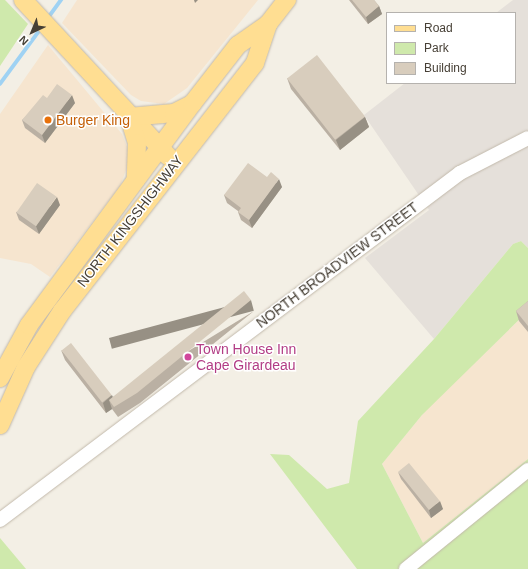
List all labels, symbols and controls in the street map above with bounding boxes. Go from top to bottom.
north arrow [12,12,52,52]
legend [386,12,516,84]
text: Road [424,21,453,35]
text: N [17,34,31,48]
text: Park [424,41,449,55]
text: Building [424,61,467,75]
place label: Burger King [56,112,130,128]
marker: Burger King [43,115,53,125]
street label: NORTH KINGSHIGHWAY [73,152,187,290]
street label: NORTH BROADVIEW STREET [253,199,421,331]
place label: Town House Inn Cape Girardeau [196,341,296,374]
marker: Town House Inn Cape Girardeau [183,352,193,362]

